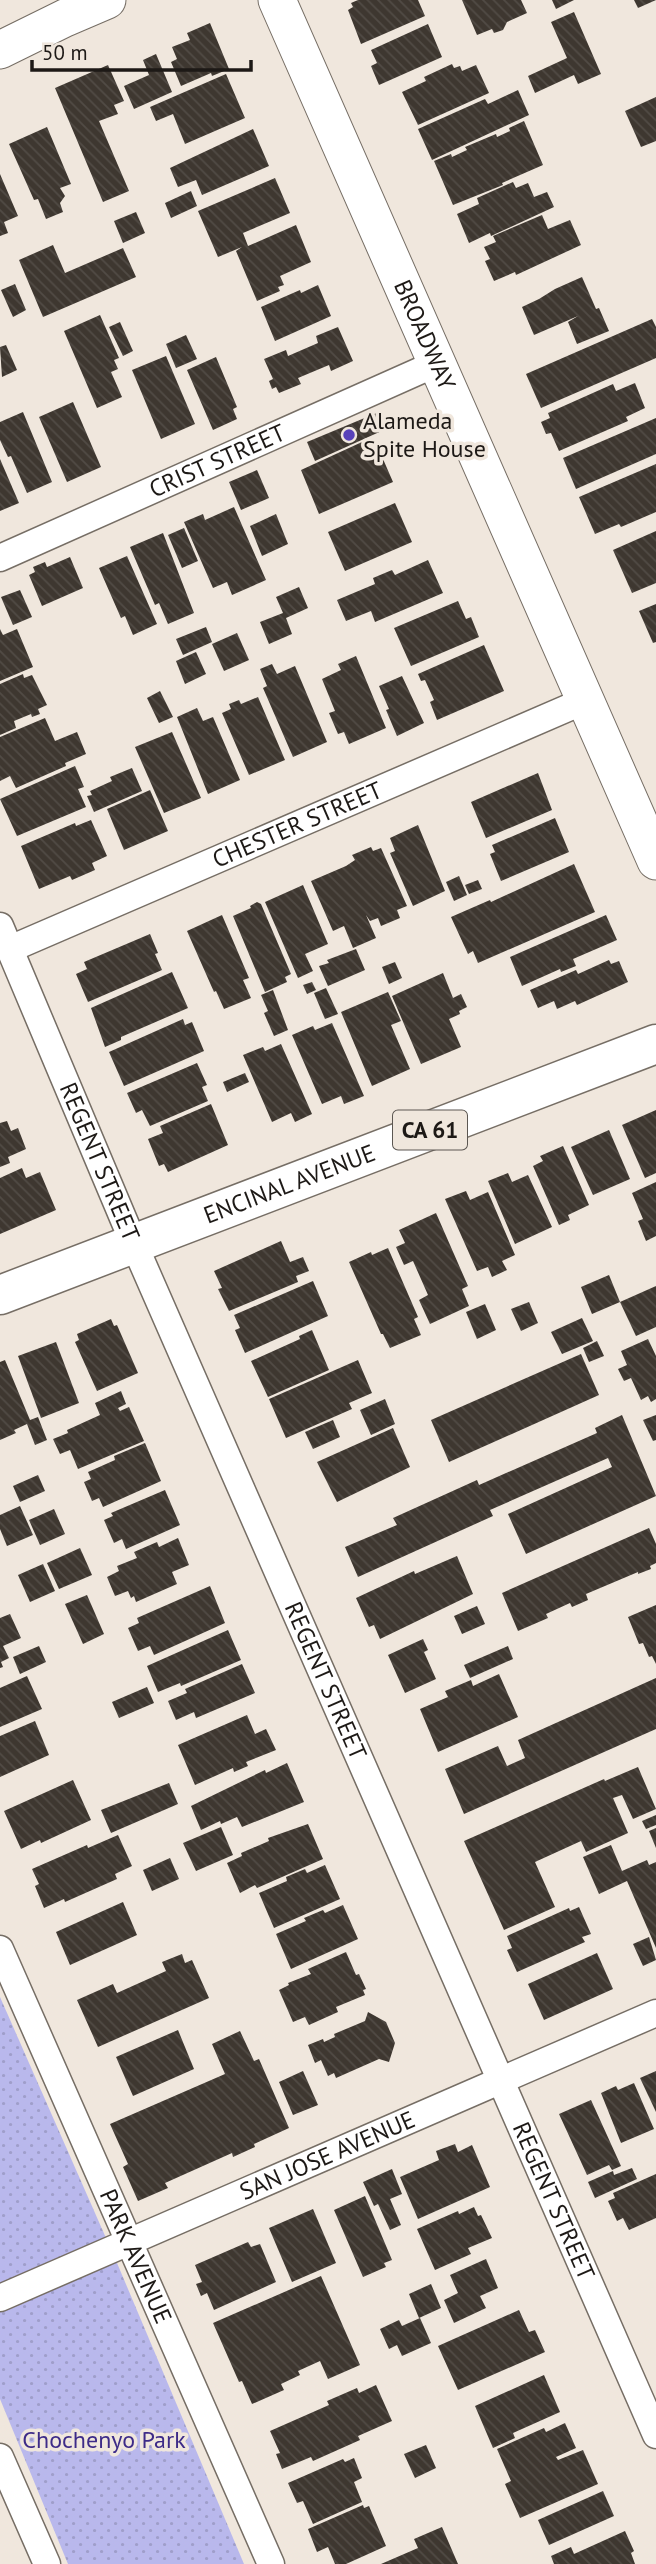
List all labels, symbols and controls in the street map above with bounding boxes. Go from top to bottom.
scale bar [32,28,250,72]
text: 50 m [42,39,88,66]
street label: BROADWAY [387,275,463,395]
place label: Alameda Spite House [363,405,486,464]
street label: CRIST STREET [144,417,290,504]
marker: Alameda Spite House [341,427,357,443]
street label: CHESTER STREET [208,774,387,875]
street label: REGENT STREET [53,1078,147,1246]
road number: CA 61 [393,1110,467,1149]
street label: ENCINAL AVENUE [199,1137,379,1231]
street label: REGENT STREET [278,1597,374,1764]
street label: SAN JOSE AVENUE [235,2104,420,2207]
street label: REGENT STREET [506,2117,602,2285]
street label: PARK AVENUE [93,2184,179,2328]
park label: Chochenyo Park [22,2424,186,2455]

